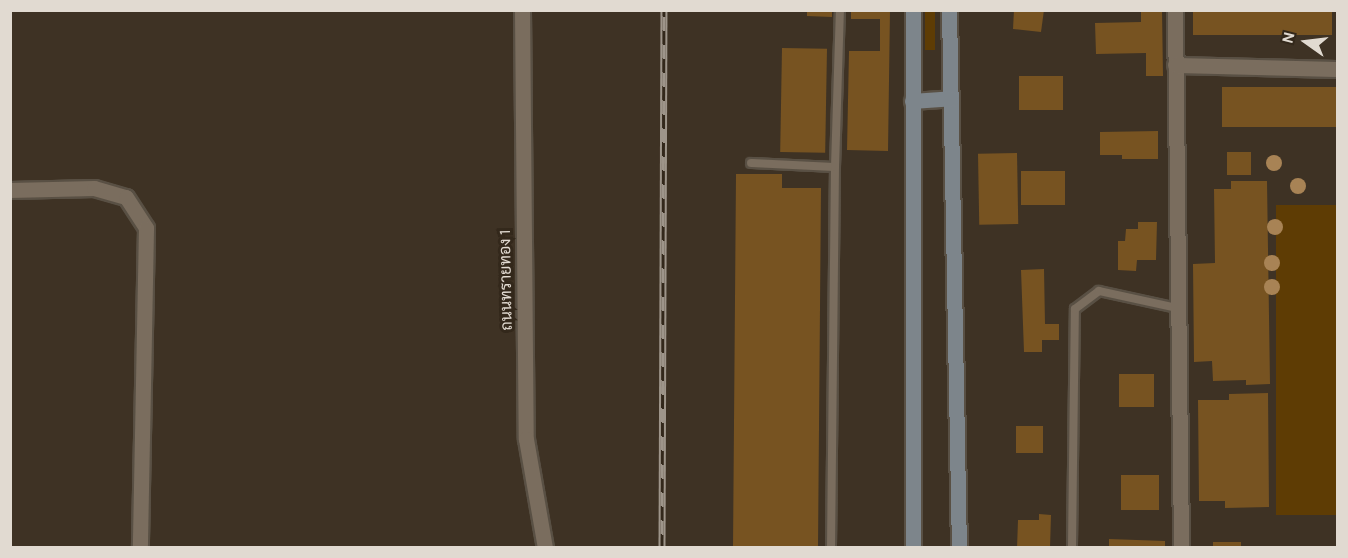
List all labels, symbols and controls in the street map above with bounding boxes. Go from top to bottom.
north arrow [1276,12,1336,72]
text: N [1277,30,1299,45]
street label: ถนนทรายทอง 1 [496,229,516,331]

